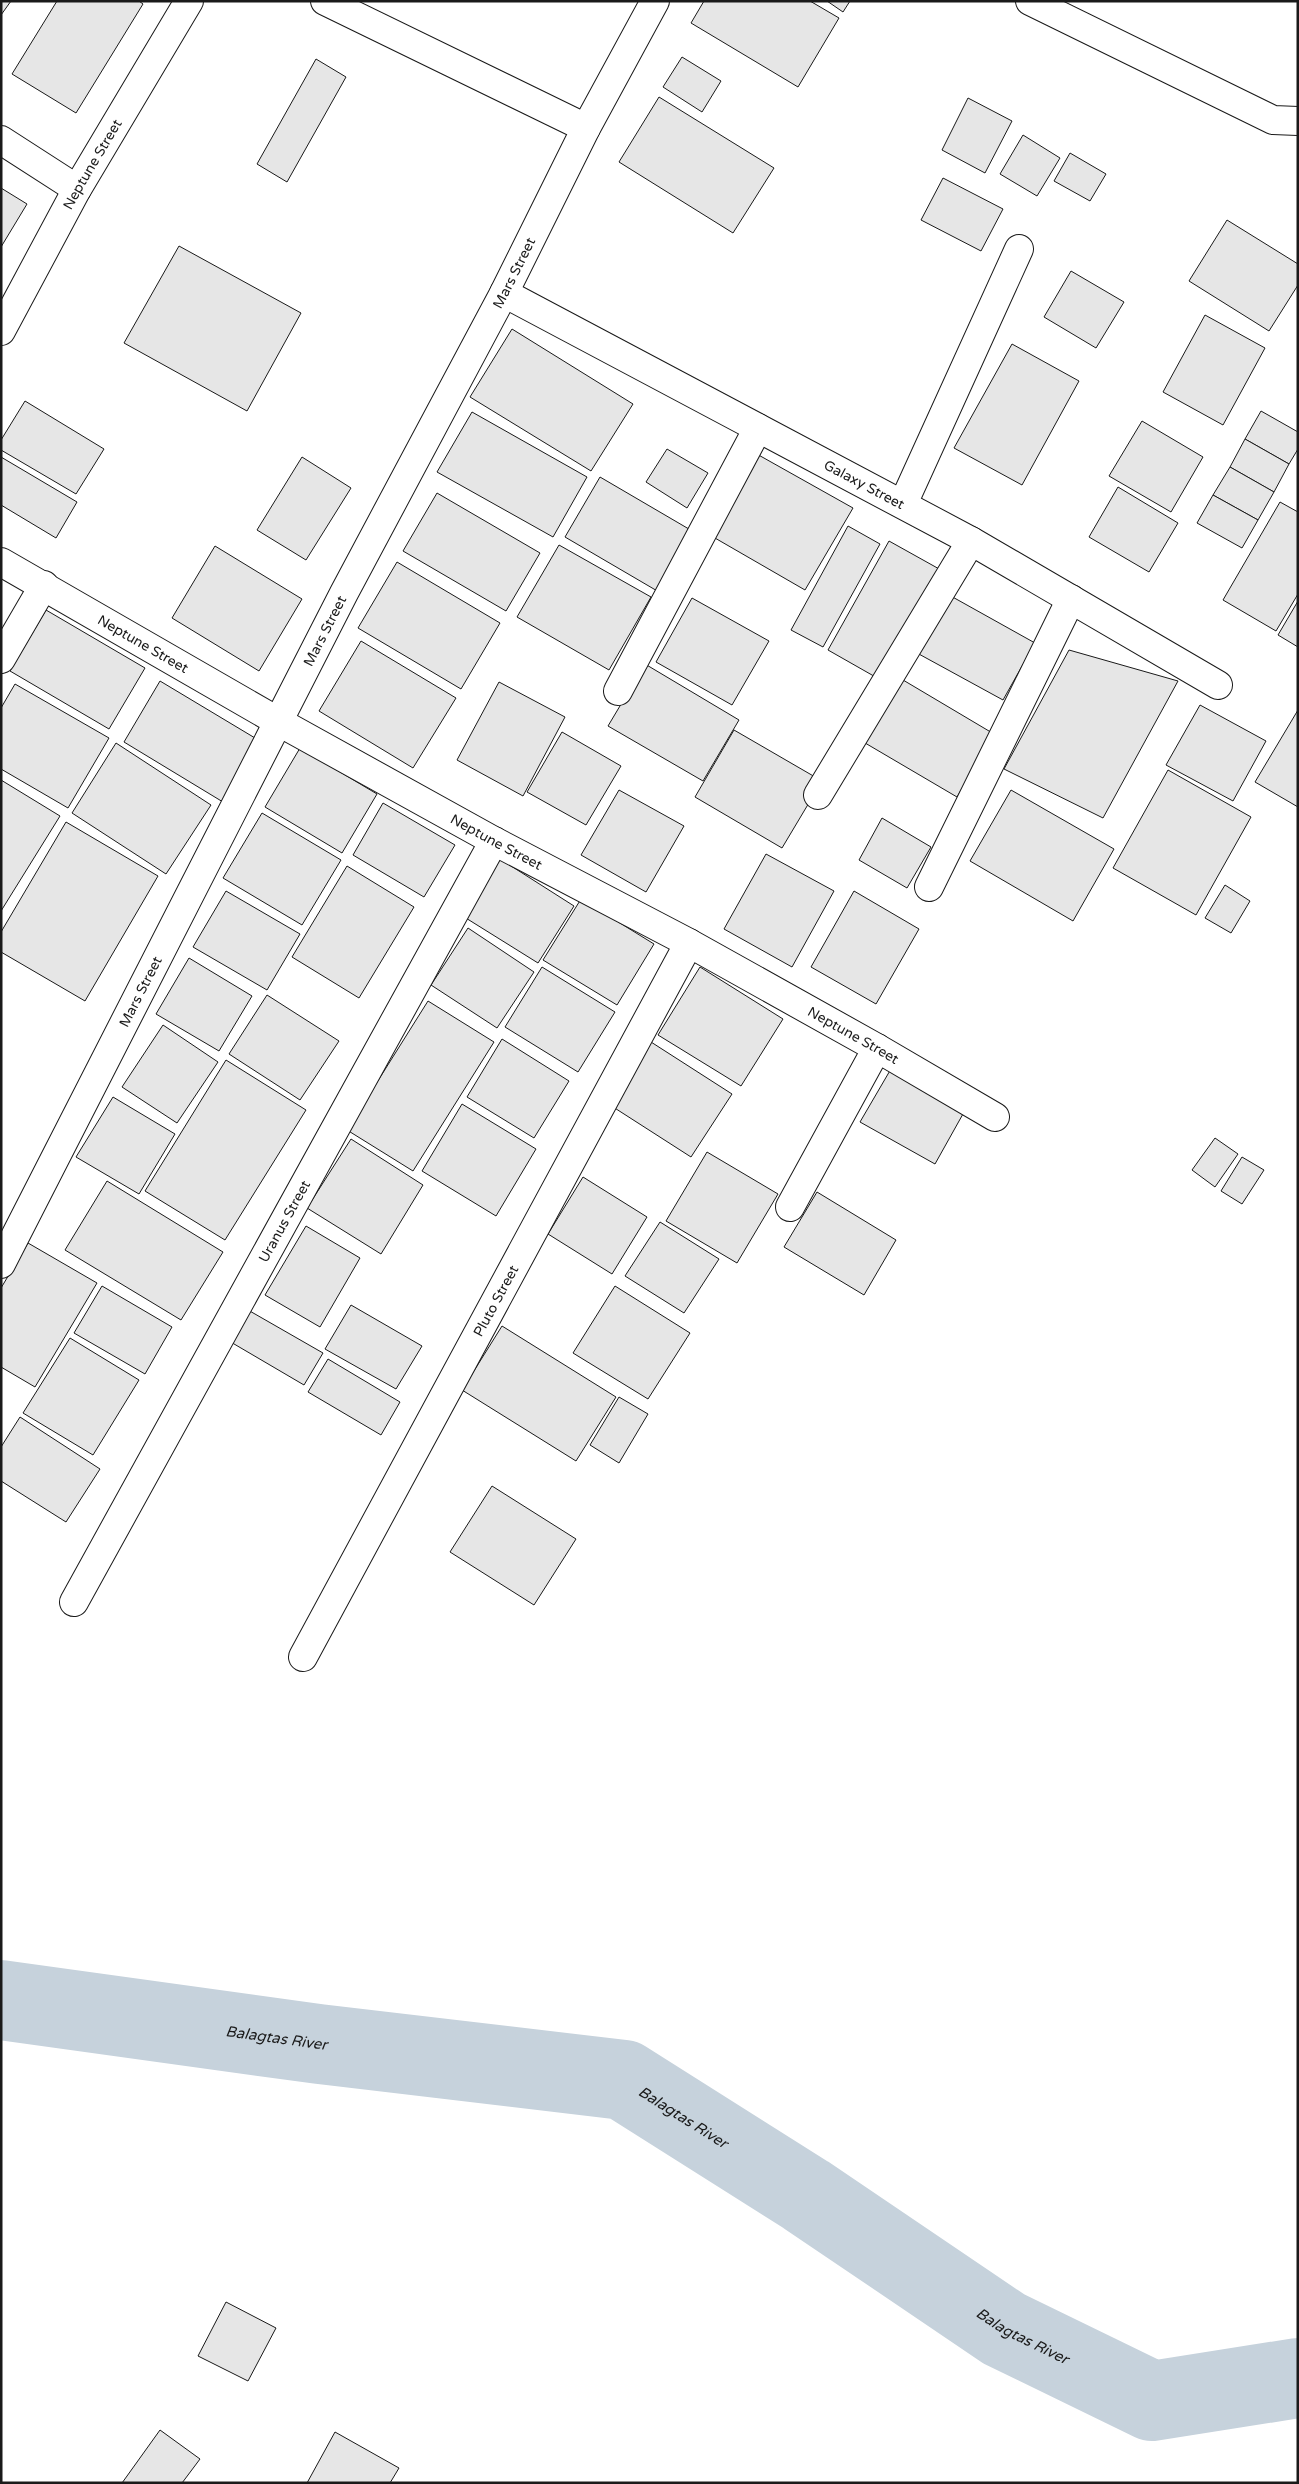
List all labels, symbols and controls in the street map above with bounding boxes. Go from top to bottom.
street label: Neptune Street [59,115,126,212]
street label: Mars Street [489,234,539,311]
street label: Galaxy Street [821,456,908,513]
street label: Mars Street [299,592,350,669]
street label: Neptune Street [95,611,192,677]
street label: Neptune Street [448,810,546,874]
street label: Mars Street [115,953,166,1030]
street label: Neptune Street [805,1003,903,1068]
street label: Uranus Street [255,1177,314,1265]
street label: Pluto Street [469,1261,522,1339]
water label: Balagtas River [224,2022,330,2054]
water label: Balagtas River [635,2082,733,2153]
water label: Balagtas River [973,2304,1073,2369]

